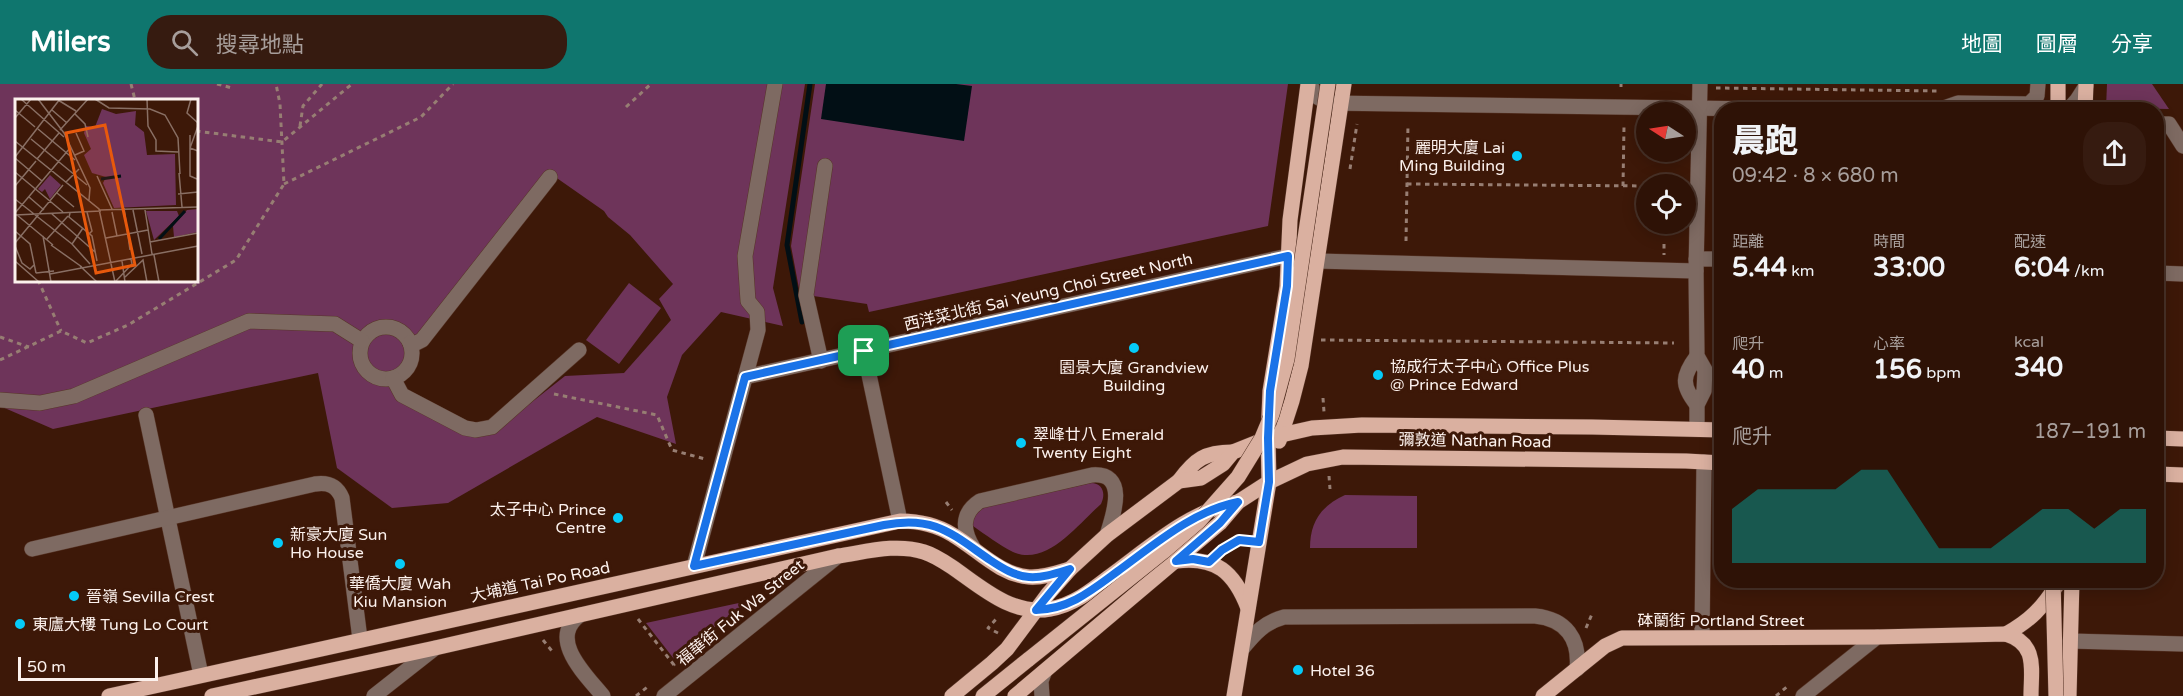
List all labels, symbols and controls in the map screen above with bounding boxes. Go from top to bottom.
search box [147,15,567,69]
text: Milers [30,25,111,59]
icon: search [168,26,201,59]
text: 搜尋地點 [216,32,304,58]
text: 地圖 [1961,32,2003,57]
text: 圖層 [2036,32,2078,57]
text: 分享 [2111,32,2153,57]
inset map [15,99,198,282]
north arrow [1636,102,1696,162]
map controls [1636,102,1696,234]
text: 晨跑 [1732,122,1798,161]
button: share [2083,122,2146,185]
place label: 麗明大廈 Lai Ming Building [1399,138,1505,176]
marker: 麗明大廈 Lai Ming Building [1510,149,1524,163]
text: 09:42 · 8 × 680 m [1732,164,1899,188]
button: locate [1636,174,1696,234]
text: 距離 [1732,232,1764,252]
text: 時間 [1873,232,1905,252]
text: 配速 [2014,232,2046,252]
street label: 西洋菜北街 Sai Yeung Choi Street North [902,249,1195,335]
text: 5.44 [1732,252,1787,283]
text: 33:00 [1873,252,1945,283]
text: 6:04 [2014,252,2070,283]
text: km [1787,261,1815,281]
text: /km [2070,261,2104,281]
pin [838,325,889,376]
text: kcal [2014,332,2044,352]
icon: arrive [847,334,880,367]
text: 爬升 [1732,334,1764,354]
text: 心率 [1873,334,1905,354]
marker: 園景大廈 Grandview Building [1127,341,1141,355]
text: 340 [2014,352,2063,383]
text: 40 [1732,354,1765,385]
text: 156 [1873,354,1922,385]
place label: 協成行太子中心 Office Plus @ Prince Edward [1390,357,1589,395]
place label: 園景大廈 Grandview Building [1059,358,1209,396]
text: m [1765,363,1784,383]
text: bpm [1922,363,1961,383]
marker: 協成行太子中心 Office Plus @ Prince Edward [1371,368,1385,382]
text: 187–191 m [2034,420,2146,444]
place label: 翠峰廿八 Emerald Twenty Eight [1033,425,1164,463]
text: 爬升 [1732,425,1772,449]
street label: 彌敦道 Nathan Road [1398,430,1552,452]
marker: 翠峰廿八 Emerald Twenty Eight [1014,436,1028,450]
place label: 太子中心 Prince Centre [490,500,606,538]
marker: 太子中心 Prince Centre [611,511,625,525]
place label: 新豪大廈 Sun Ho House [290,525,387,563]
marker: 新豪大廈 Sun Ho House [271,536,285,550]
street label: 福華街 Fuk Wa Street [673,555,808,670]
marker: 華僑大廈 Wah Kiu Mansion [393,557,407,571]
street label: 大埔道 Tai Po Road [468,557,612,607]
place label: 華僑大廈 Wah Kiu Mansion [349,574,451,612]
place label: 晉嶺 Sevilla Crest [86,587,214,607]
marker: 晉嶺 Sevilla Crest [67,589,81,603]
street label: 砵蘭街 Portland Street [1637,611,1805,631]
place label: 東廬大樓 Tung Lo Court [32,615,208,635]
marker: 東廬大樓 Tung Lo Court [13,617,27,631]
scale bar [18,654,158,682]
text: 50 m [27,657,66,677]
place label: Hotel 36 [1310,661,1375,681]
marker: Hotel 36 [1291,663,1305,677]

